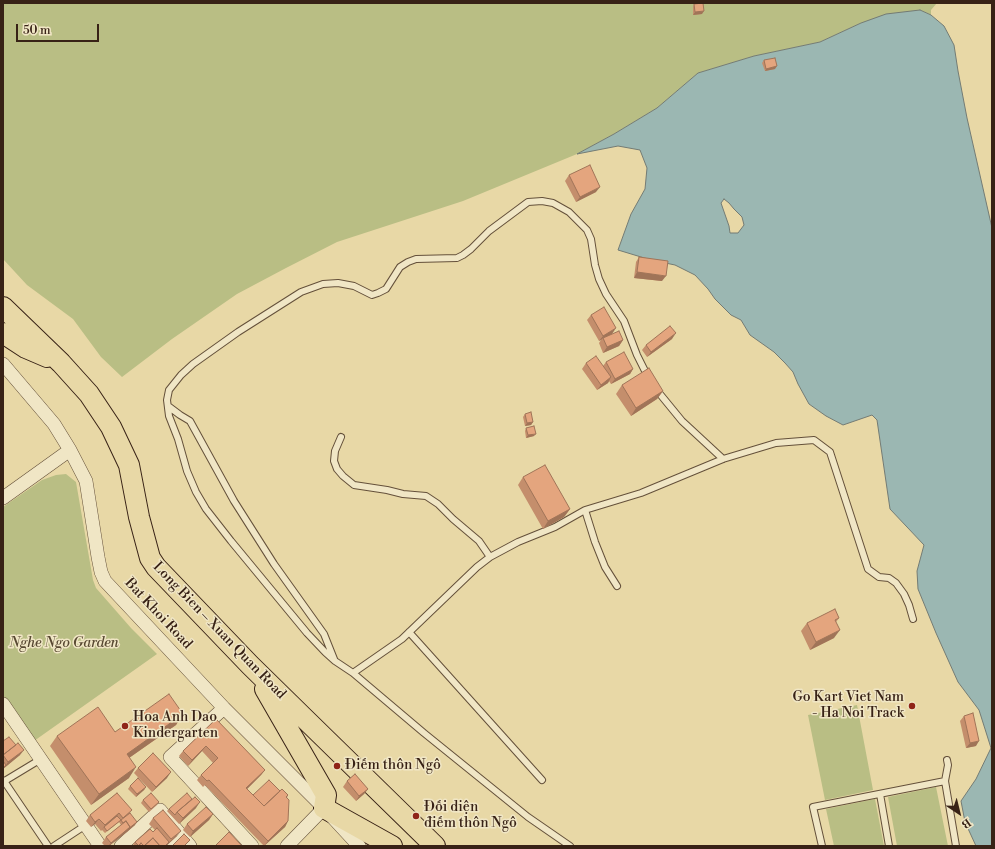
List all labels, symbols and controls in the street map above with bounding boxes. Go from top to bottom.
scale bar [18,16,101,42]
text: 50 m [23,23,51,38]
street label: Long Bien – Xuan Quan Road [149,559,289,703]
street label: Bat Khoi Road [121,575,195,653]
park label: Nghe Ngo Garden [9,636,119,652]
place label: Go Kart Viet Nam - Ha Noi Track [793,690,904,722]
marker: Go Kart Viet Nam - Ha Noi Track [907,701,917,711]
place label: Hoa Anh Dao Kindergarten [133,710,218,742]
marker: Hoa Anh Dao Kindergarten [120,721,130,731]
place label: Điếm thôn Ngô [345,758,441,774]
marker: Điếm thôn Ngô [332,761,342,771]
north arrow [939,793,979,833]
place label: Đối diện điếm thôn Ngô [424,800,517,832]
marker: Đối diện điếm thôn Ngô [411,811,421,821]
text: B [958,815,973,831]

